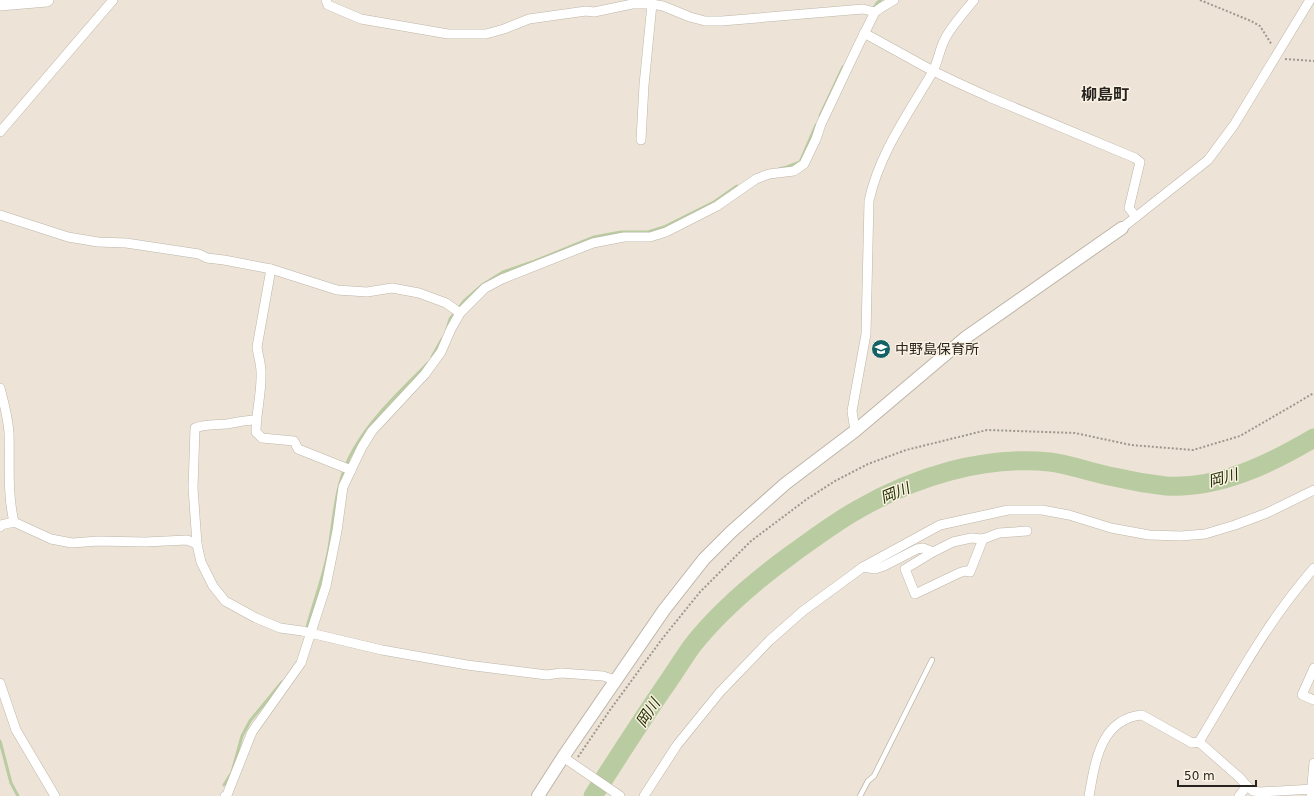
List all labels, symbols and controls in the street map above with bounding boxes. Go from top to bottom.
district label: 柳島町 [1081,85,1129,104]
school or university icon: 中野島保育所 [870,338,892,360]
place label: 中野島保育所 [895,341,979,357]
water label: 岡川 [1206,465,1242,491]
water label: 岡川 [878,478,914,507]
water label: 岡川 [632,694,665,730]
scale bar [1178,762,1256,788]
text: 50 m [1184,769,1215,783]

